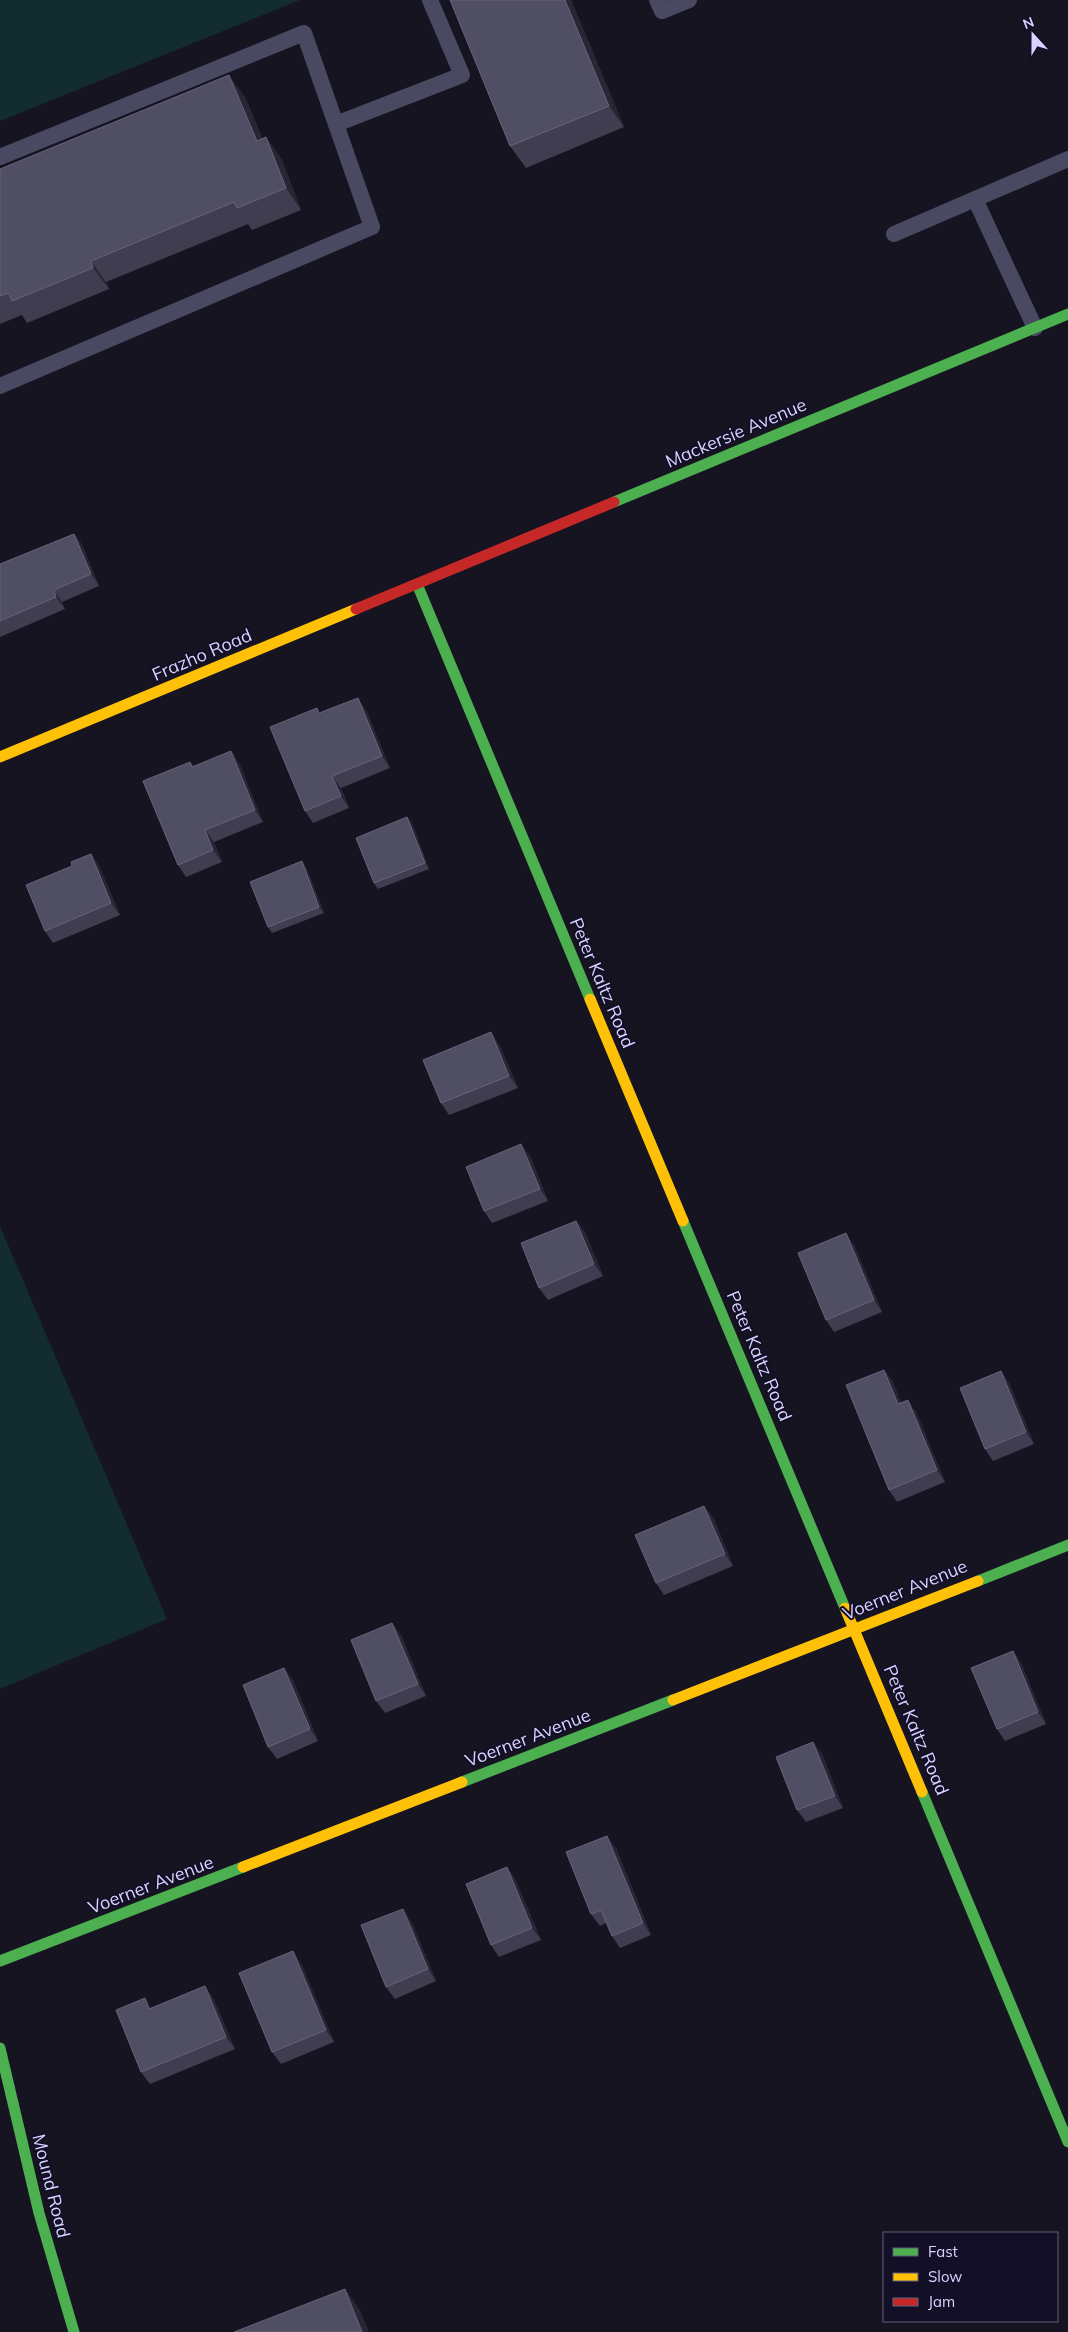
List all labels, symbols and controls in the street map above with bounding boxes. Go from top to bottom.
north arrow [1008,10,1058,60]
text: N [1020,13,1037,33]
street label: Mackersie Avenue [662,392,810,473]
street label: Frazho Road [148,623,255,686]
street label: Peter Kaltz Road [565,914,640,1051]
street label: Peter Kaltz Road [722,1287,797,1424]
street label: Voerner Avenue [839,1554,970,1625]
street label: Peter Kaltz Road [879,1661,954,1798]
street label: Voerner Avenue [462,1703,594,1772]
street label: Voerner Avenue [85,1850,217,1919]
street label: Mound Road [27,2132,76,2240]
legend [883,2232,1058,2322]
text: Fast [928,2242,958,2261]
text: Slow [928,2267,962,2286]
text: Jam [928,2292,955,2311]

